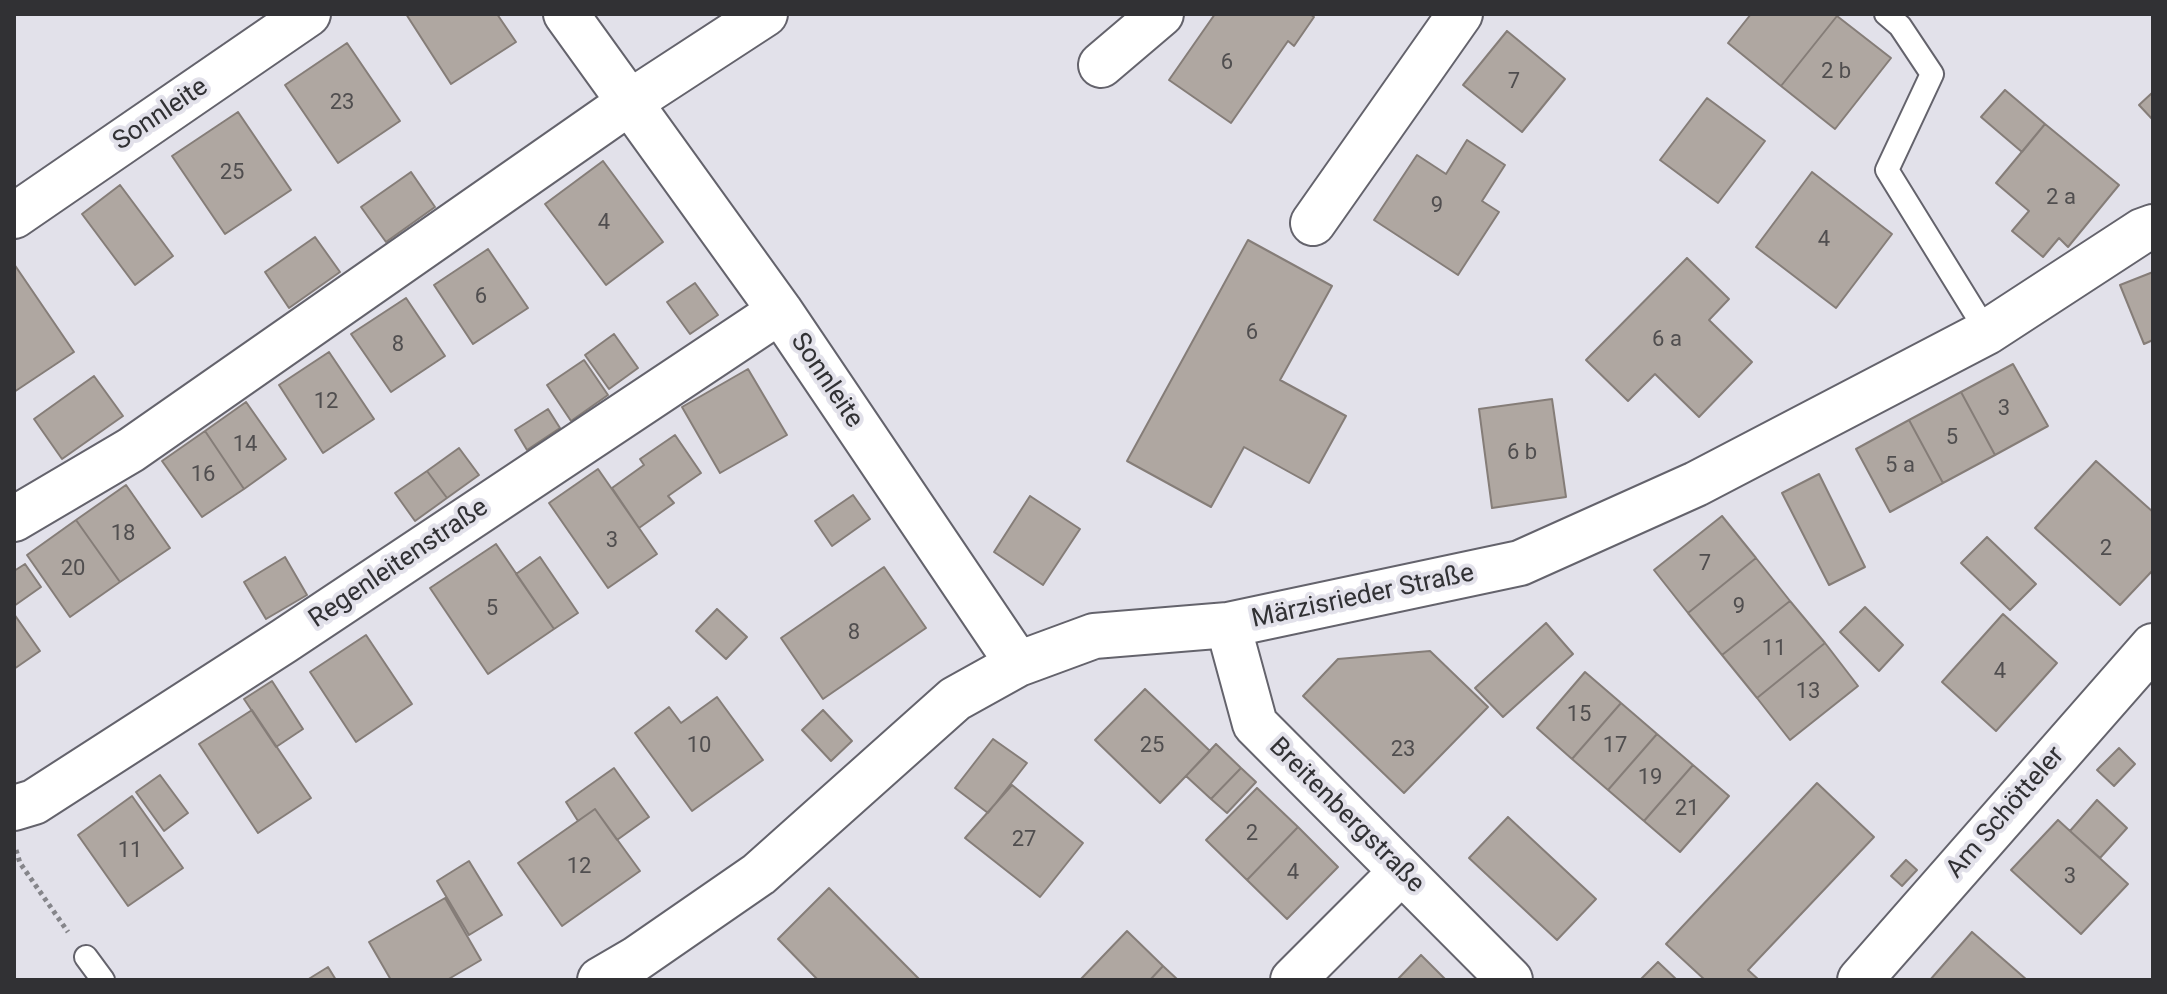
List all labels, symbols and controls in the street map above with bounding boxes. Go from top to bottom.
house number: 6 [1221,50,1233,76]
house number: 2 b [1821,59,1851,85]
house number: 7 [1508,69,1520,95]
street label: Sonnleite [108,72,214,158]
house number: 23 [330,90,354,116]
house number: 25 [220,160,244,186]
house number: 2 a [2046,185,2076,211]
house number: 9 [1431,193,1443,219]
house number: 4 [598,210,610,236]
house number: 4 [1818,227,1830,253]
house number: 6 [475,284,487,310]
house number: 6 [1246,320,1258,346]
house number: 6 a [1652,327,1682,353]
street label: Sonnleite [783,328,869,434]
house number: 8 [392,332,404,358]
house number: 12 [314,389,338,415]
house number: 3 [1998,396,2010,422]
house number: 5 [1946,425,1958,451]
house number: 14 [233,432,257,458]
house number: 6 b [1507,440,1537,466]
house number: 5 a [1885,453,1915,479]
house number: 16 [191,462,215,488]
street label: Regenleitenstraße [304,493,494,635]
house number: 18 [111,521,135,547]
house number: 3 [606,528,618,554]
house number: 2 [2100,536,2112,562]
house number: 7 [1699,551,1711,577]
house number: 20 [61,556,85,582]
street label: Märzisrieder Straße [1249,558,1477,636]
house number: 9 [1733,594,1745,620]
house number: 5 [486,596,498,622]
house number: 8 [848,620,860,646]
house number: 11 [1762,636,1786,662]
house number: 4 [1994,659,2006,685]
house number: 13 [1796,679,1820,705]
house number: 15 [1567,702,1591,728]
street label: Breitenbergstraße [1262,732,1430,900]
house number: 10 [687,733,711,759]
house number: 25 [1140,733,1164,759]
house number: 17 [1603,733,1627,759]
house number: 23 [1391,737,1415,763]
street label: Am Schötteler [1940,741,2072,885]
house number: 19 [1638,765,1662,791]
house number: 21 [1675,796,1699,822]
house number: 2 [1246,821,1258,847]
house number: 27 [1012,827,1036,853]
house number: 11 [118,838,142,864]
house number: 12 [567,854,591,880]
house number: 4 [1287,860,1299,886]
house number: 3 [2064,864,2076,890]

